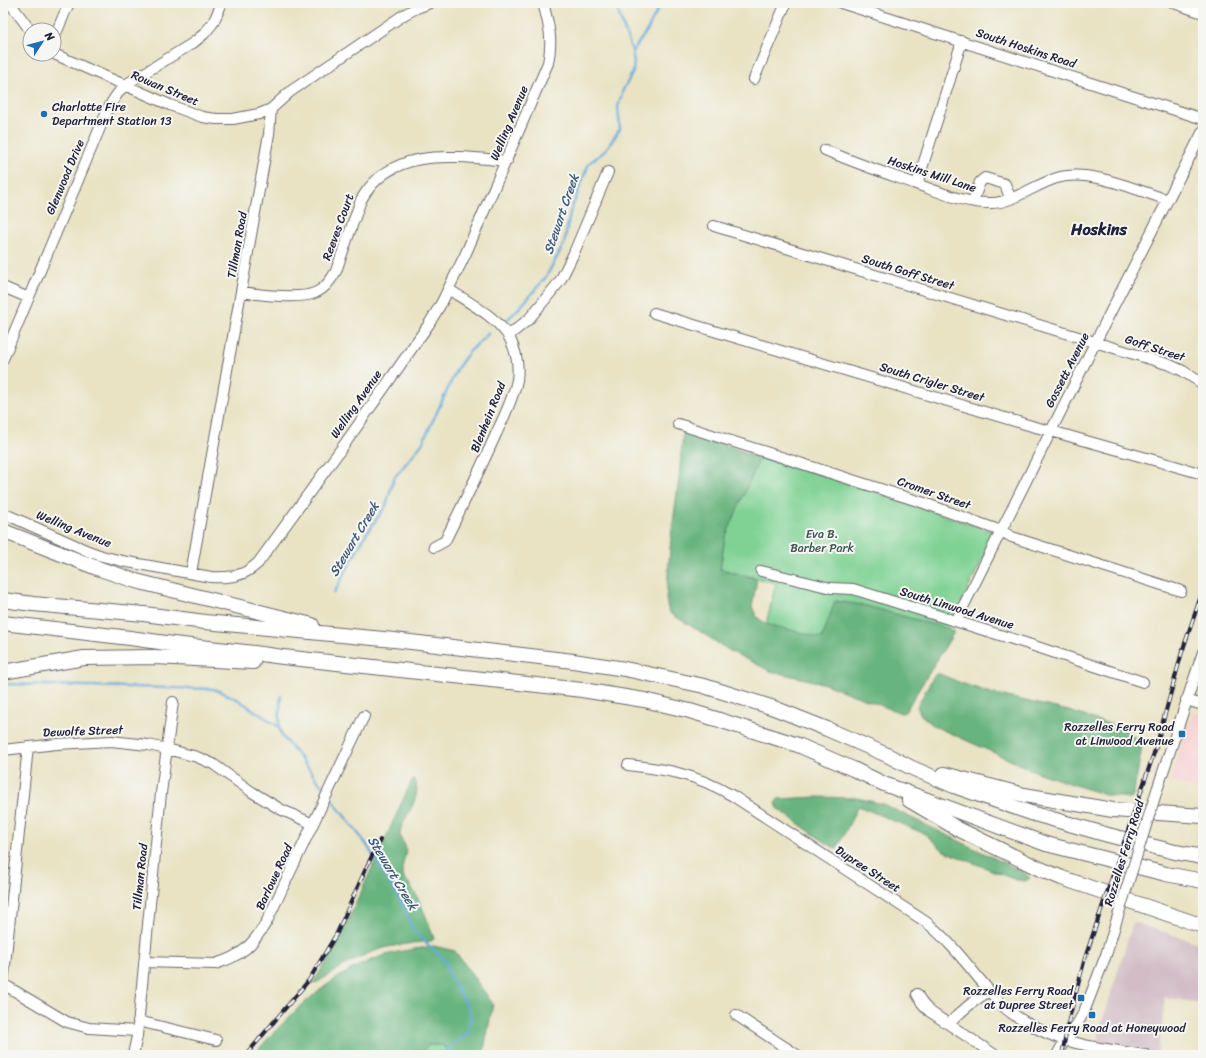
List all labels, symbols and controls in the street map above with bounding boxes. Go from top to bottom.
street label: South Hoskins Road [973,21,1080,75]
north arrow [22,22,62,62]
text: N [39,27,60,45]
street label: Rowan Street [128,64,202,112]
street label: Welling Avenue [483,82,535,164]
place label: Charlotte Fire Department Station 13 [52,96,172,132]
marker: Charlotte Fire Department Station 13 [39,109,49,119]
street label: Glenwood Drive [39,136,91,218]
street label: Hoskins Mill Lane [885,149,979,199]
water label: Stewart Creek [536,170,586,257]
street label: Reeves Court [316,190,360,264]
street label: Tillman Road [220,209,254,280]
district label: Hoskins [1070,215,1128,244]
street label: South Goff Street [859,247,958,297]
street label: Gossett Avenue [1039,328,1095,412]
street label: Goff Street [1122,328,1189,368]
street label: South Crigler Street [877,356,988,409]
street label: Welling Avenue [324,365,388,443]
street label: Blenhein Road [464,378,512,456]
street label: Cromer Street [894,470,975,516]
water label: Stewart Creek [323,496,386,581]
street label: Welling Avenue [33,504,115,554]
park label: Eva B. Barber Park [790,523,854,559]
street label: South Linwood Avenue [897,580,1017,636]
place label: Rozzelles Ferry Road at Linwood Avenue [1064,716,1175,752]
street label: Dewolfe Street [43,719,125,743]
marker: Rozzelles Ferry Road at Linwood Avenue [1177,729,1187,739]
street label: Rozzelles Ferry Road [1097,797,1151,909]
water label: Stewart Creek [362,831,425,916]
street label: Barlowe Road [249,839,300,914]
street label: Dupree Street [831,839,905,899]
street label: Tillman Road [126,842,155,912]
place label: Rozzelles Ferry Road at Dupree Street [963,980,1074,1016]
marker: Rozzelles Ferry Road at Dupree Street [1076,993,1086,1003]
marker: Rozzelles Ferry Road at Honeywood [1087,1010,1097,1020]
place label: Rozzelles Ferry Road at Honeywood [998,1017,1186,1039]

